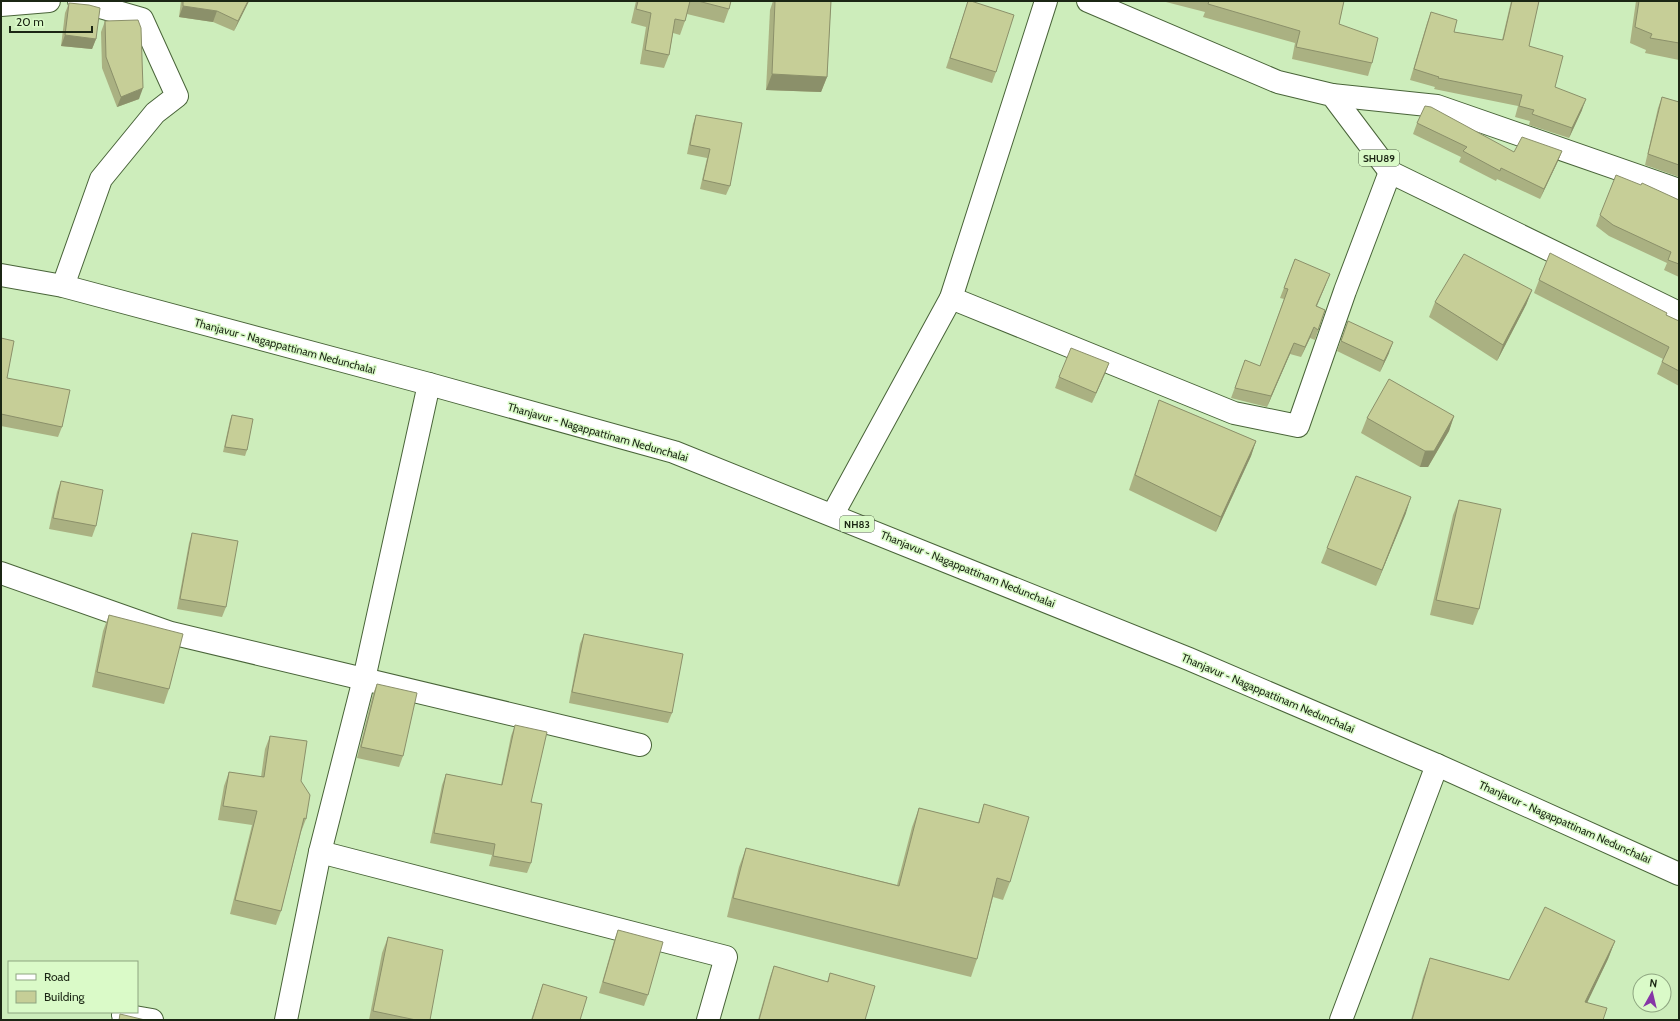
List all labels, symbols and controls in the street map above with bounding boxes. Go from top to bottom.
scale bar [10,8,92,34]
text: 20 m [16,14,44,29]
road number: SHU89 [1359,150,1399,166]
street label: Thanjavur - Nagappattinam Nedunchalai [193,315,377,377]
street label: Thanjavur - Nagappattinam Nedunchalai [506,400,690,464]
road number: NH83 [840,516,874,532]
street label: Thanjavur - Nagappattinam Nedunchalai [879,527,1057,611]
street label: Thanjavur - Nagappattinam Nedunchalai [1179,650,1357,736]
street label: Thanjavur - Nagappattinam Nedunchalai [1477,778,1653,866]
legend [8,961,138,1013]
text: Road [44,969,70,984]
north arrow [1632,973,1672,1013]
text: N [1649,976,1658,991]
text: Building [44,989,86,1004]

